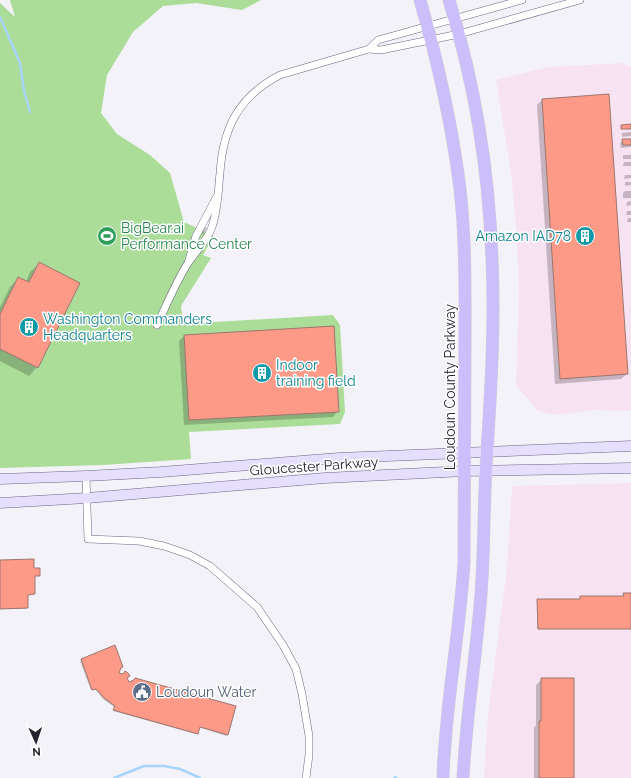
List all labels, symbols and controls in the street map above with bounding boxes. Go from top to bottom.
place label: BigBear.ai Performance Center [121,220,252,252]
sports icon: BigBear.ai Performance Center [96,225,118,247]
building icon: Amazon IAD78 [574,225,596,247]
place label: Amazon IAD78 [476,228,571,244]
street label: Loudoun County Parkway [442,303,458,470]
place label: Washington Commanders Headquarters [43,311,212,343]
building icon: Washington Commanders Headquarters [18,316,40,338]
place label: Indoor training field [276,357,356,389]
building icon: Indoor training field [251,362,273,384]
street label: Gloucester Parkway [249,453,379,478]
public building icon: Loudoun Water [131,681,153,703]
place label: Loudoun Water [156,684,257,700]
north arrow [16,722,56,762]
text: N [32,745,41,758]

